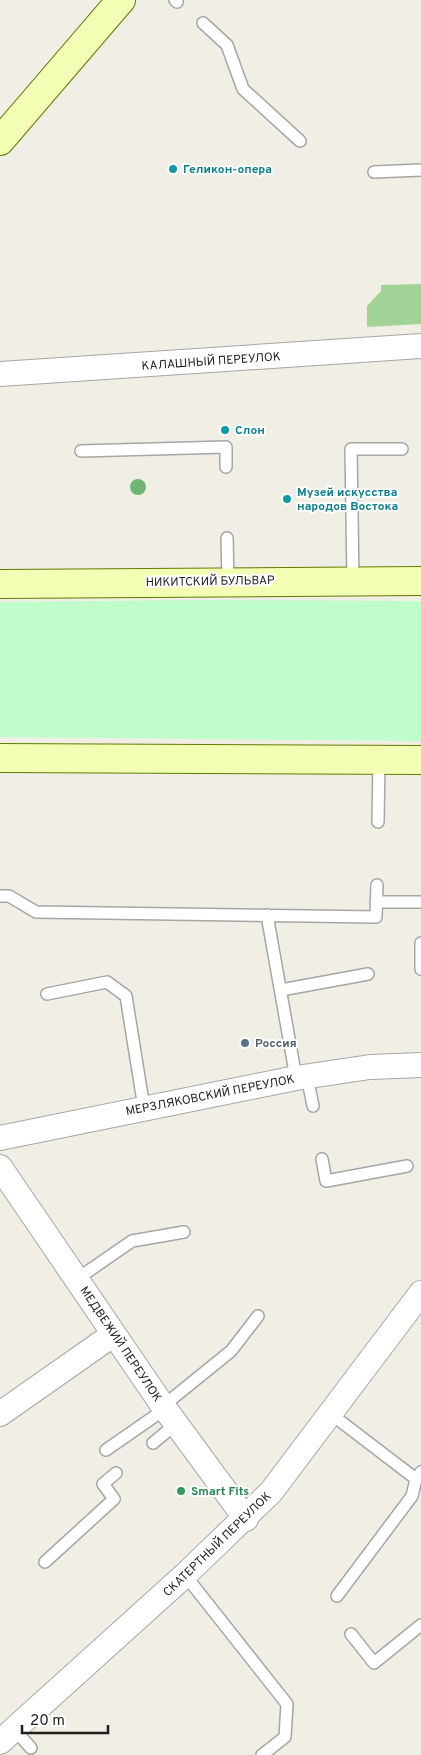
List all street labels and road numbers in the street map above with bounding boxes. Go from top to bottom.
street label: КАЛАШНЫЙ ПЕРЕУЛОК [141,349,281,375]
street label: НИКИТСКИЙ БУЛЬВАР [145,573,275,591]
street label: МЕРЗЛЯКОВСКИЙ ПЕРЕУЛОК [124,1072,296,1120]
street label: МЕДВЕЖИЙ ПЕРЕУЛОК [76,1284,165,1405]
street label: СКАТЕРТНЫЙ ПЕРЕУЛОК [160,1489,275,1601]

